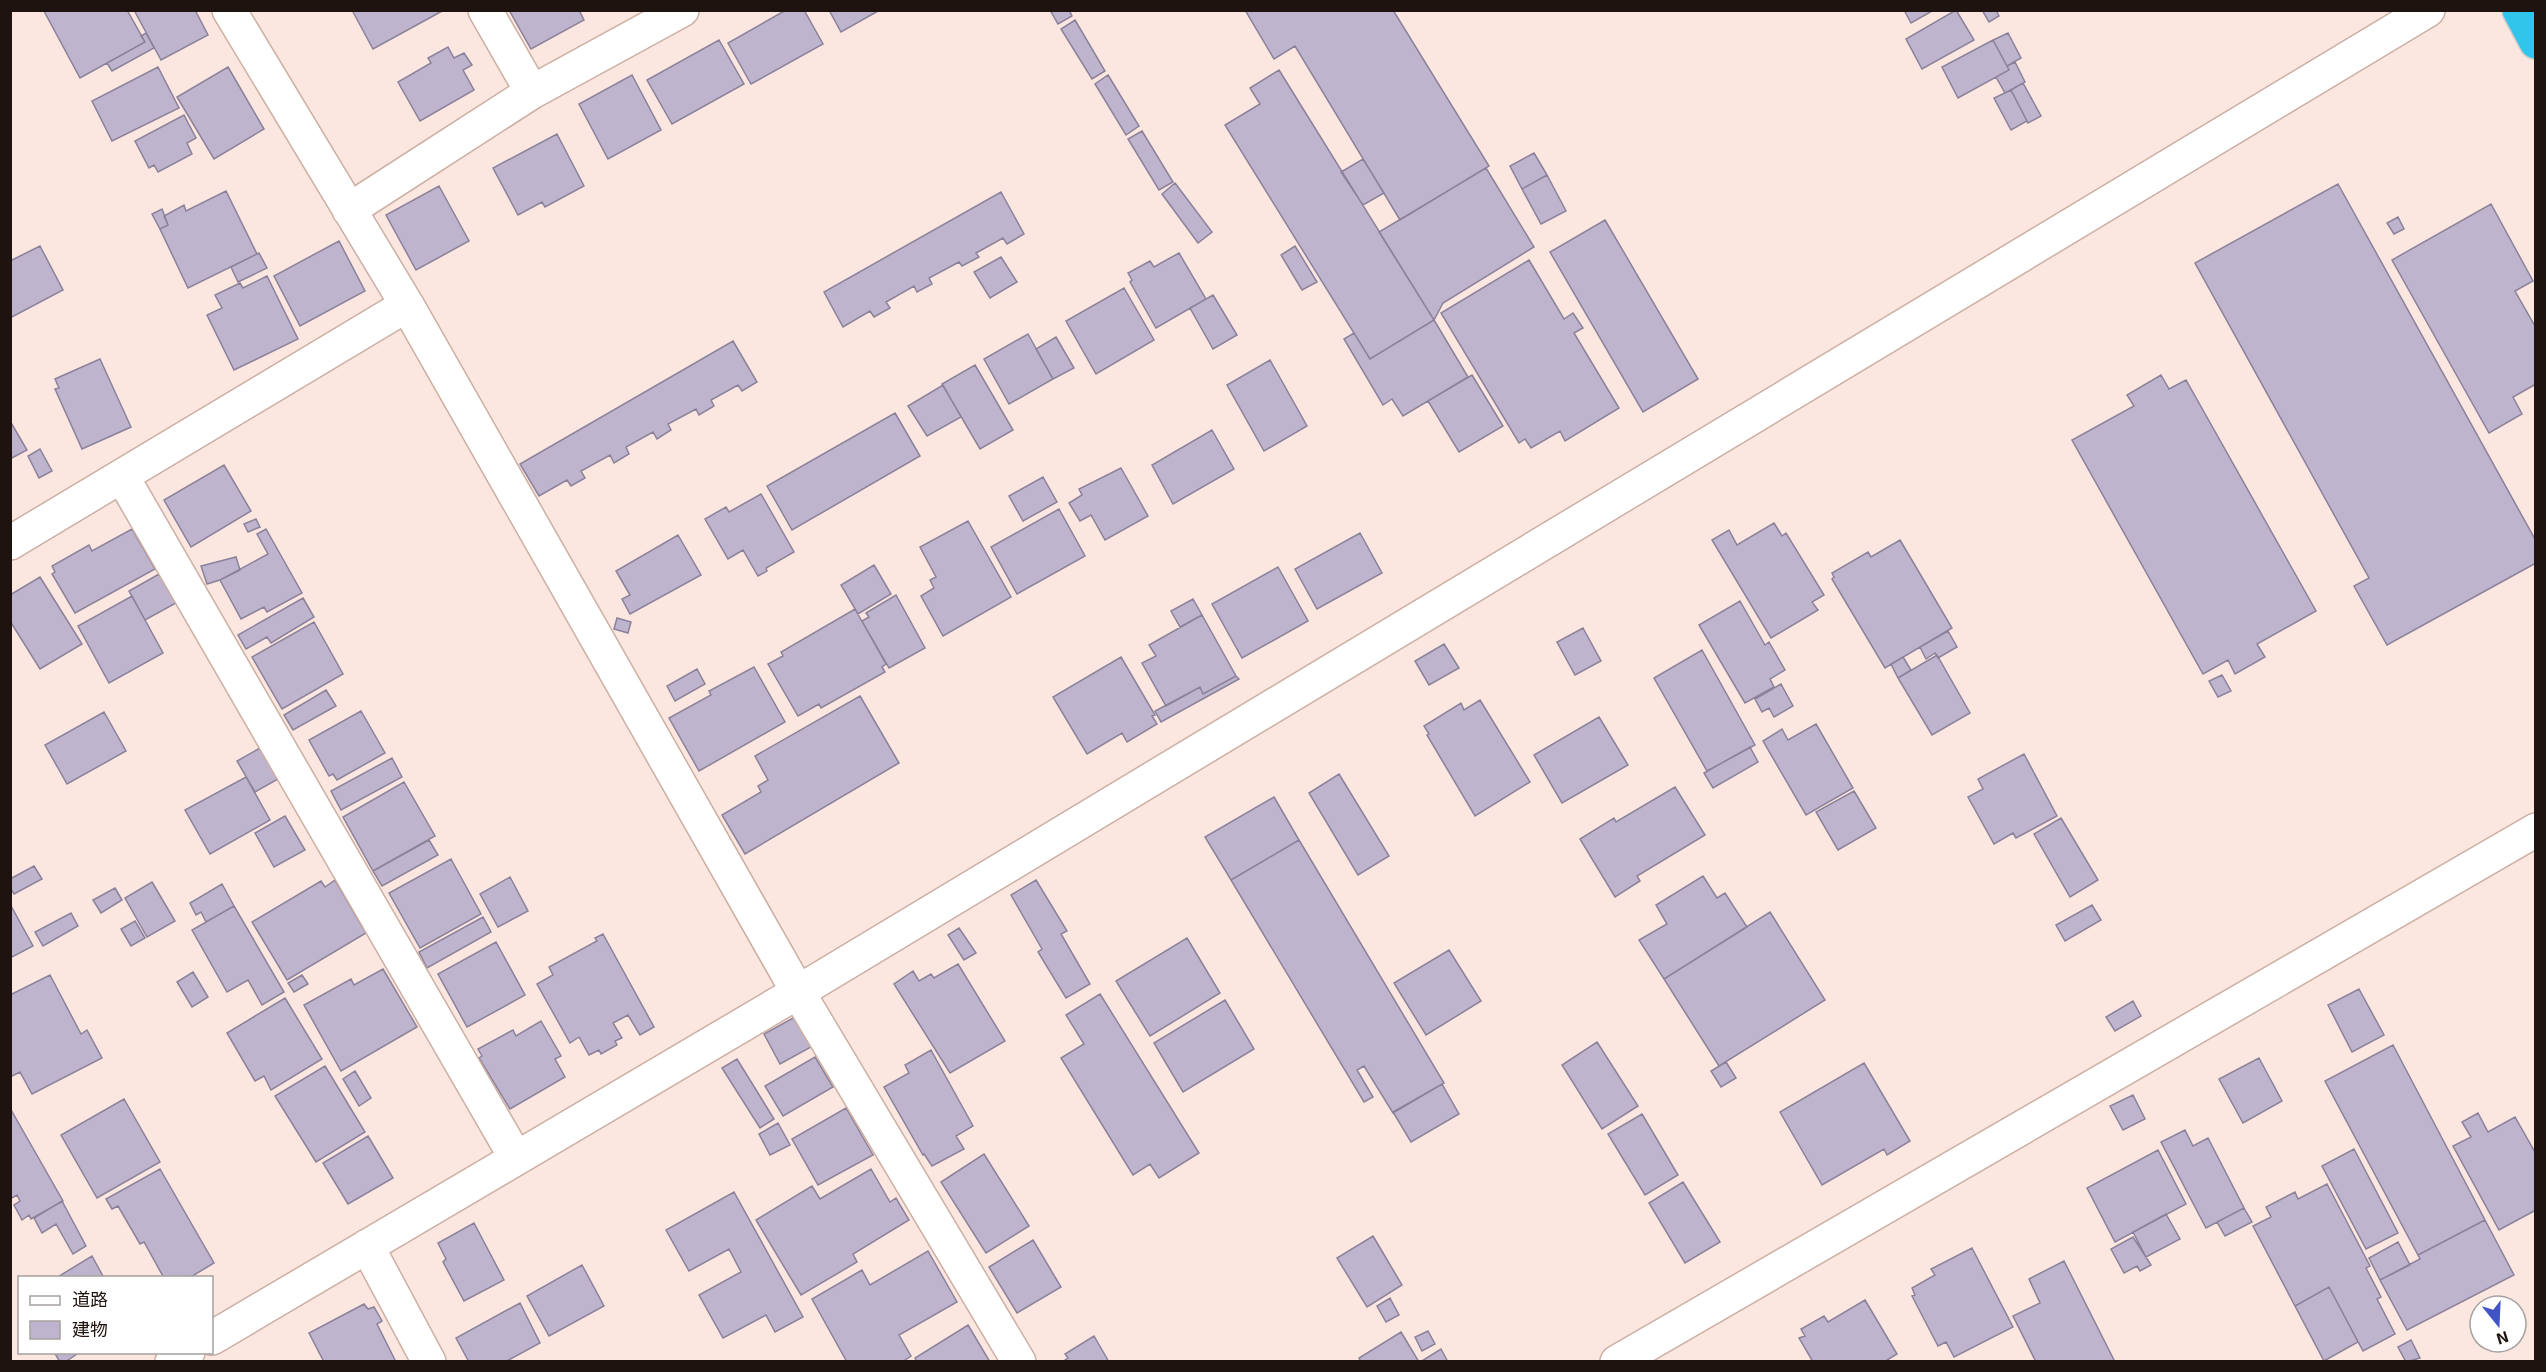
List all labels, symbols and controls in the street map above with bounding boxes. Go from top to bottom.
legend [18,1276,213,1354]
text: 道路 [72,1288,108,1310]
north arrow [2468,1294,2528,1354]
text: 建物 [72,1318,108,1340]
text: N [2494,1328,2511,1350]

